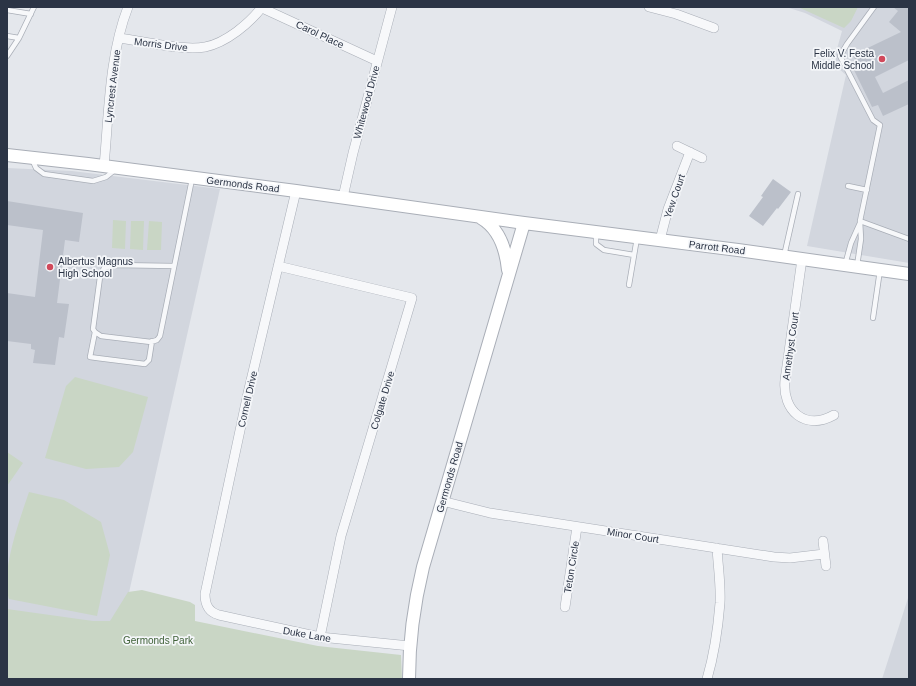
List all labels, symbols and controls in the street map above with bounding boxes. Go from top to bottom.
street label: Carol Place [294,19,346,51]
street label: Morris Drive [134,36,189,53]
place label: Felix V. Festa Middle School [811,48,874,71]
street label: Lyncrest Avenue [103,49,122,123]
marker: Felix V. Festa Middle School [877,54,887,64]
street label: Whitewood Drive [351,64,382,140]
street label: Yew Court [662,173,687,220]
street label: Germonds Road [206,175,280,194]
street label: Parrott Road [688,239,746,256]
place label: Albertus Magnus High School [58,256,133,279]
marker: Albertus Magnus High School [45,262,55,272]
street label: Amethyst Court [780,311,801,381]
street label: Cornell Drive [236,369,259,429]
street label: Colgate Drive [368,369,397,431]
street label: Germonds Road [434,440,465,514]
street label: Minor Court [606,526,660,545]
street label: Teton Circle [562,540,581,594]
street label: Duke Lane [282,625,332,644]
park label: Germonds Park [123,635,194,646]

